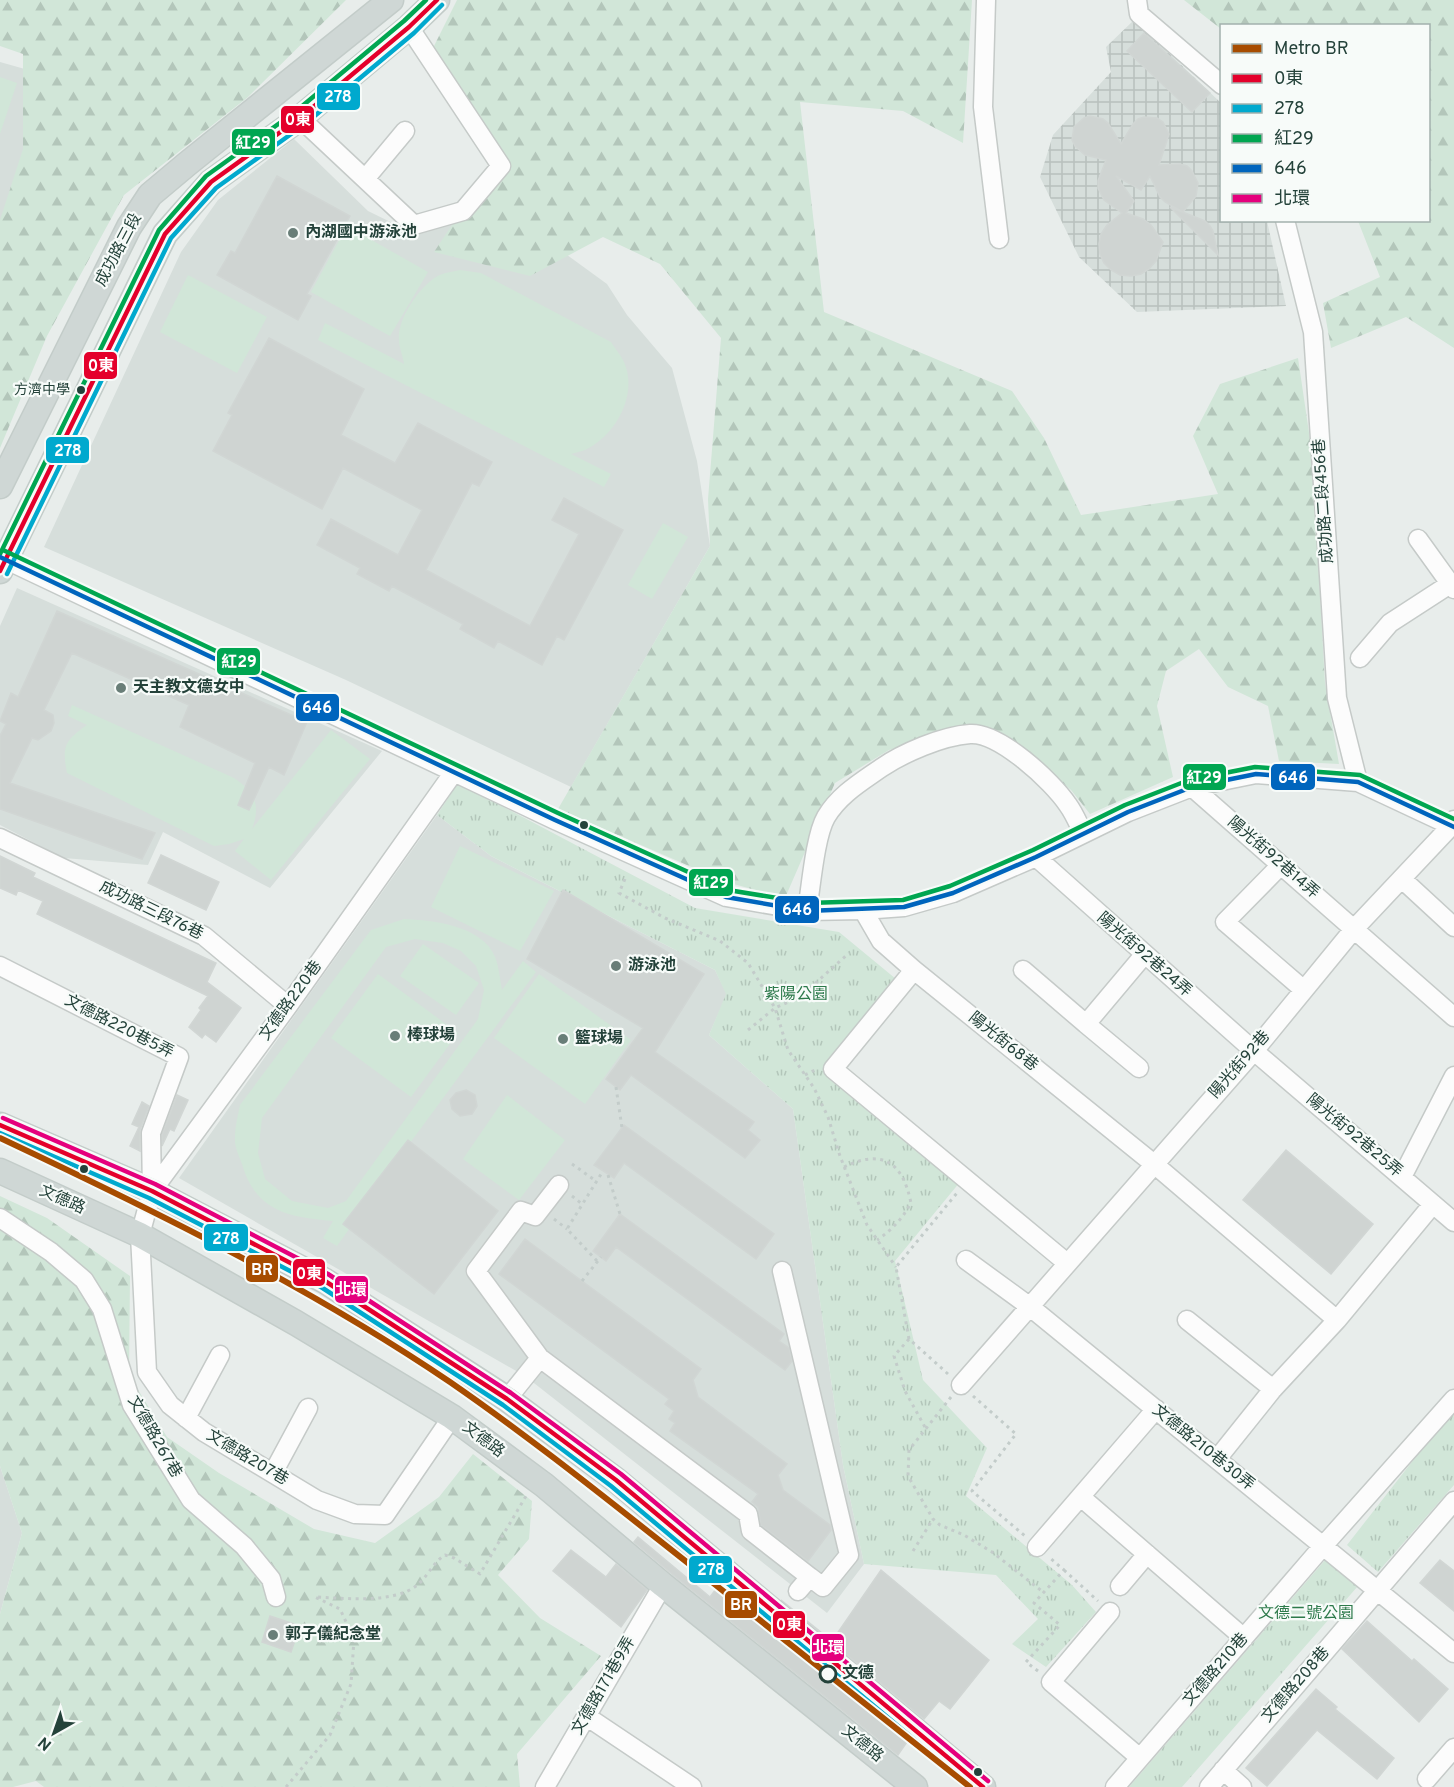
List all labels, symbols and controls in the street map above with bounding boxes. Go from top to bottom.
legend [1220,24,1430,222]
text: Metro BR [1274,38,1349,61]
text: 0東 [1274,68,1304,91]
line badge: 278 [316,82,361,111]
text: 278 [324,88,352,108]
text: 278 [1274,98,1305,121]
line badge: 0東 [280,105,315,134]
text: 0東 [285,111,311,131]
line badge: 紅29 [231,128,276,156]
text: 紅29 [1274,128,1314,151]
text: 紅29 [235,134,271,154]
text: 646 [1274,158,1307,181]
text: 北環 [1274,188,1310,211]
street label: 成功路三段 [91,210,147,290]
place label: 內湖國中游泳池 [305,223,417,243]
marker: 內湖國中游泳池 [286,226,300,240]
line badge: 0東 [83,351,118,380]
text: 0東 [88,357,114,377]
place label: 方濟中學 [14,382,70,399]
marker: 方濟中學 [75,384,87,396]
line badge: 278 [45,436,90,464]
street label: 成功路二段456巷 [1310,438,1338,564]
text: 278 [54,442,82,462]
line badge: 紅29 [216,647,261,676]
text: 紅29 [221,653,257,673]
place label: 天主教文德女中 [133,677,245,698]
marker: 天主教文德女中 [114,681,128,695]
line badge: 646 [295,693,340,722]
text: 646 [302,699,332,719]
line badge: 紅29 [1182,763,1227,791]
line badge: 646 [1270,763,1316,791]
text: 紅29 [1186,769,1222,789]
text: 646 [1278,769,1308,789]
street label: 陽光街92巷14弄 [1223,813,1323,903]
unlabelled marker [578,819,590,831]
line badge: 紅29 [688,868,734,897]
text: 紅29 [693,874,729,894]
street label: 成功路三段76巷 [96,877,206,945]
line badge: 646 [774,895,820,924]
text: 646 [782,901,812,921]
street label: 陽光街92巷24弄 [1093,908,1195,1002]
place label: 游泳池 [628,956,676,976]
street label: 文德路220巷 [255,957,327,1045]
marker: 游泳池 [609,959,623,973]
park label: 紫陽公園 [764,985,828,1005]
street label: 文德路220巷5弄 [61,991,177,1063]
street label: 陽光街68巷 [964,1008,1042,1076]
place label: 棒球場 [407,1026,455,1046]
street label: 陽光街92巷 [1205,1027,1275,1103]
place label: 籃球場 [575,1028,623,1049]
marker: 棒球場 [388,1029,402,1043]
marker: 籃球場 [556,1032,570,1046]
street label: 陽光街92巷25弄 [1302,1090,1406,1182]
unlabelled marker [78,1163,90,1175]
street label: 文德路 [36,1181,88,1219]
line badge: 278 [203,1223,249,1252]
text: 278 [212,1230,240,1250]
line badge: BR [245,1254,279,1283]
line badge: 0東 [292,1258,326,1287]
text: BR [251,1261,273,1281]
text: 0東 [296,1265,322,1285]
line badge: 北環 [334,1275,369,1304]
text: 北環 [335,1281,367,1301]
street label: 文德路267巷 [122,1392,186,1482]
street label: 文德路210巷30弄 [1148,1401,1258,1495]
street label: 文德路 [458,1418,508,1462]
street label: 文德路207巷 [202,1426,292,1490]
line badge: 278 [688,1555,733,1584]
text: 278 [697,1561,725,1581]
line badge: BR [724,1590,758,1619]
text: BR [730,1596,752,1616]
park label: 文德二號公園 [1258,1604,1354,1624]
line badge: 0東 [772,1610,806,1639]
text: 0東 [776,1616,802,1636]
place label: 郭子儀紀念堂 [285,1625,381,1645]
marker: 郭子儀紀念堂 [266,1628,280,1642]
street label: 文德路210巷 [1179,1629,1253,1711]
street label: 文德路171巷9弄 [568,1633,640,1739]
line badge: 北環 [811,1633,845,1662]
text: 北環 [812,1639,844,1659]
street label: 文德路208巷 [1258,1643,1334,1727]
place label: 文德 [842,1663,874,1684]
marker: 文德 [819,1665,837,1683]
north arrow [24,1703,84,1763]
street label: 文德路 [837,1721,887,1767]
text: N [35,1732,56,1754]
unlabelled marker [972,1766,984,1778]

